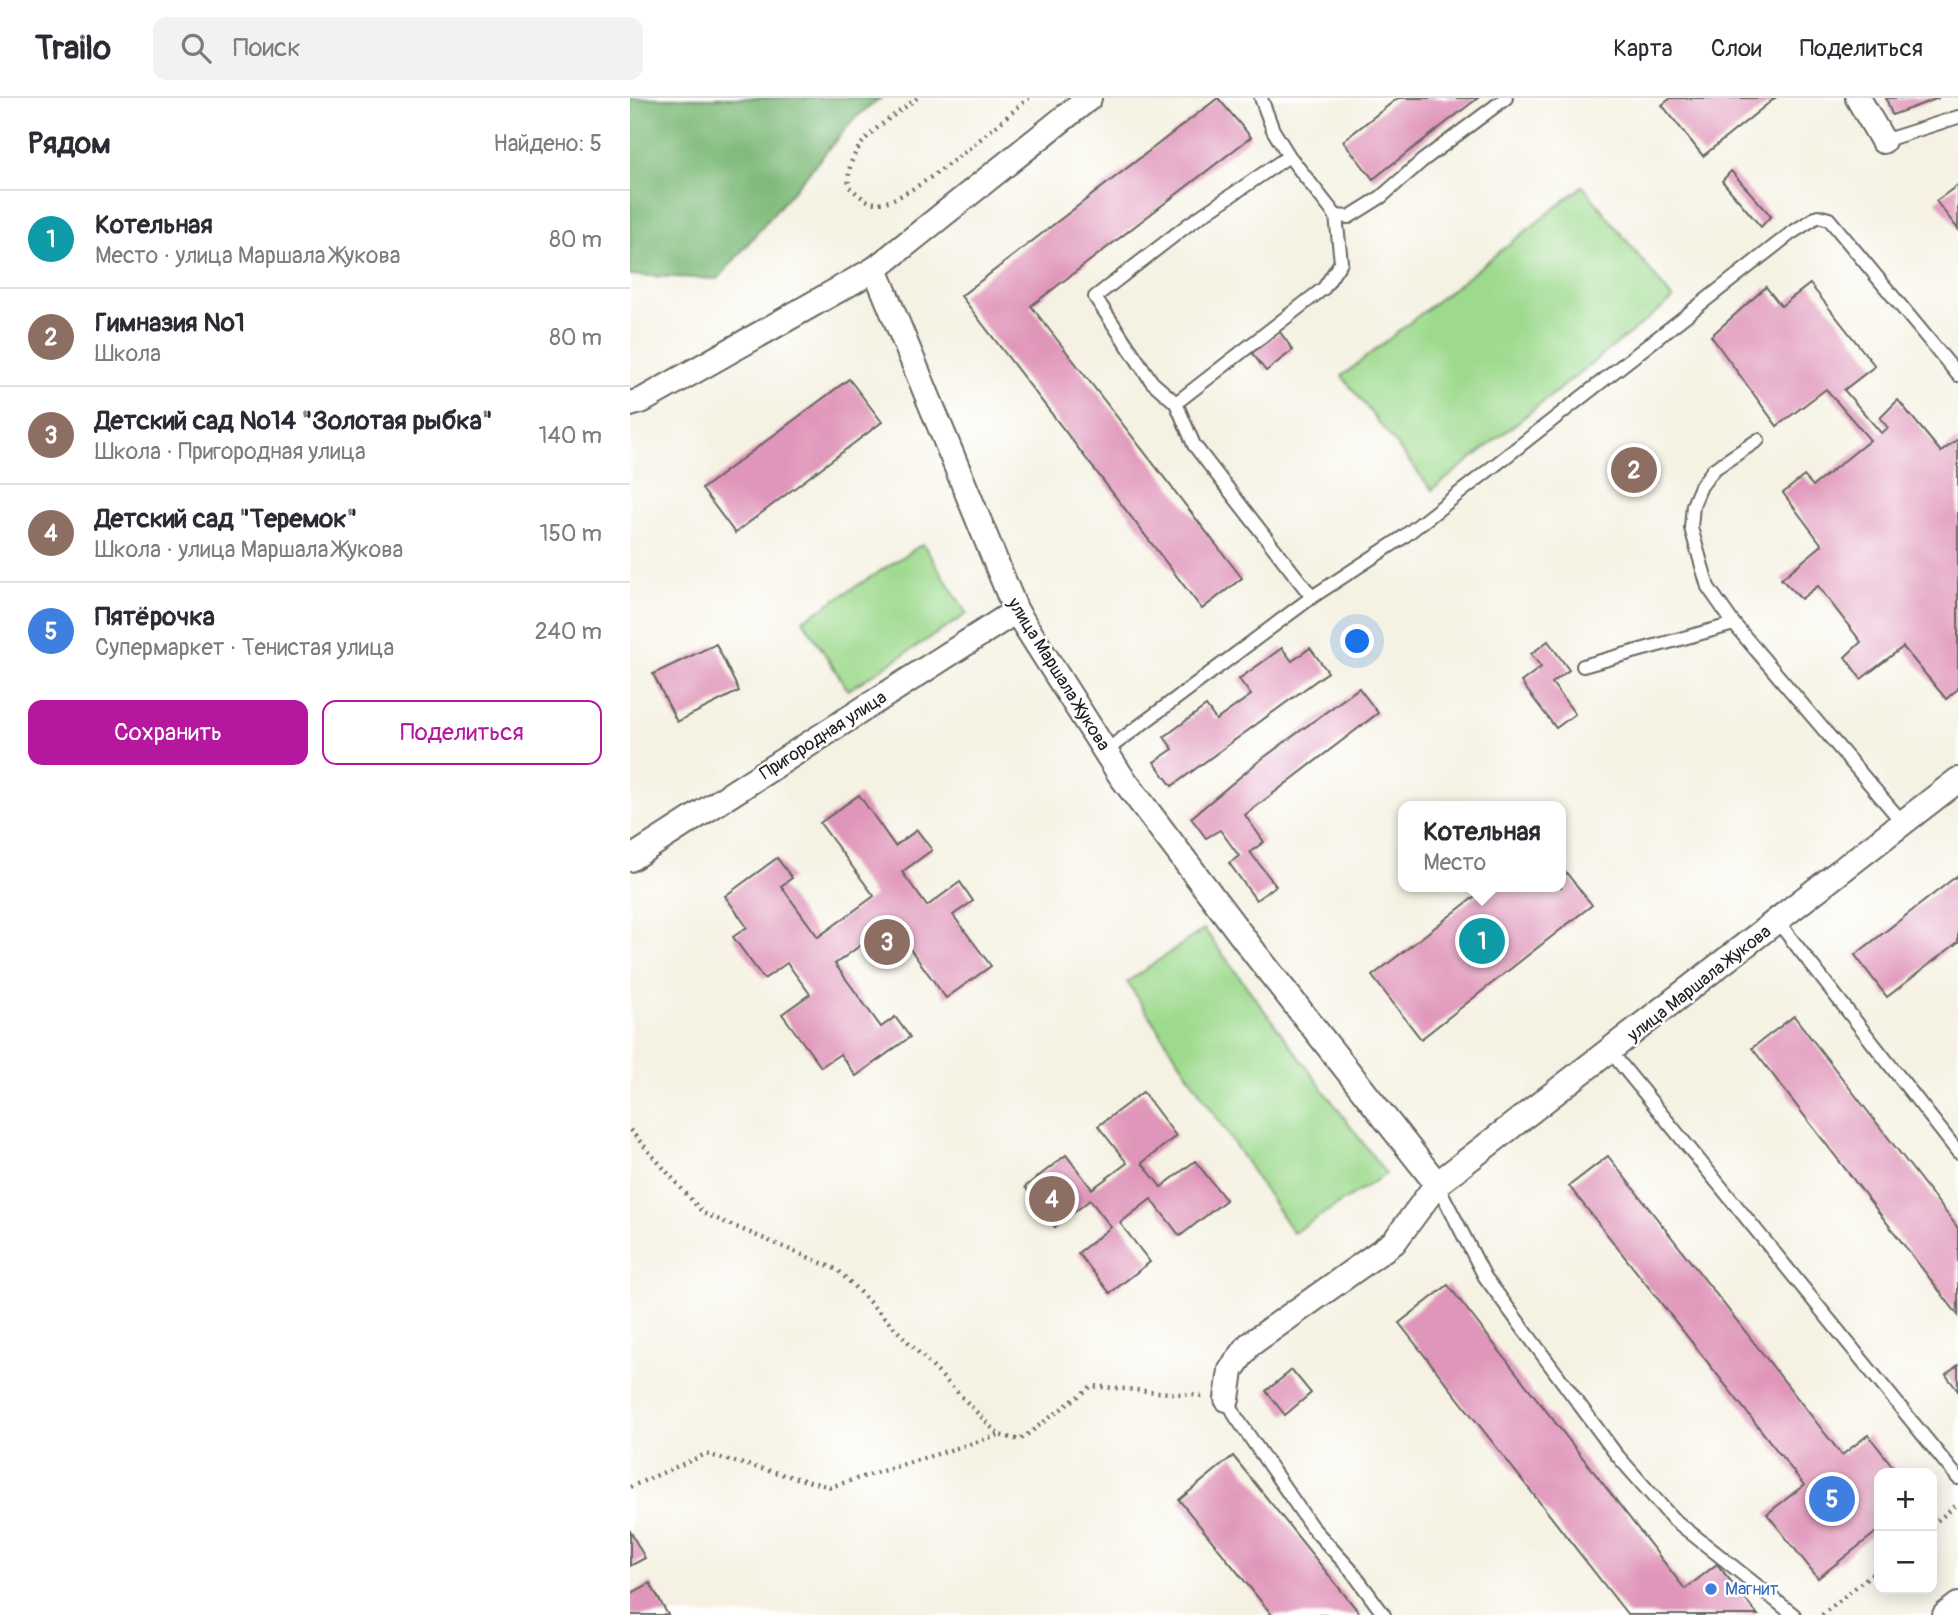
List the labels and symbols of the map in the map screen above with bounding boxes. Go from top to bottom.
pin: 2 [1611,444,1657,496]
street label: улица Маршала Жукова [1002,593,1115,755]
your location [1340,624,1374,658]
street label: Пригородная улица [756,686,891,785]
pin: 1 [1459,915,1505,967]
pin: 3 [864,916,910,968]
street label: улица Маршала Жукова [1622,920,1776,1047]
pin: 4 [1029,1173,1075,1225]
pin: 5 [1809,1473,1855,1525]
place label: Магнит [1725,1578,1778,1601]
marker: Магнит [1703,1581,1719,1597]

